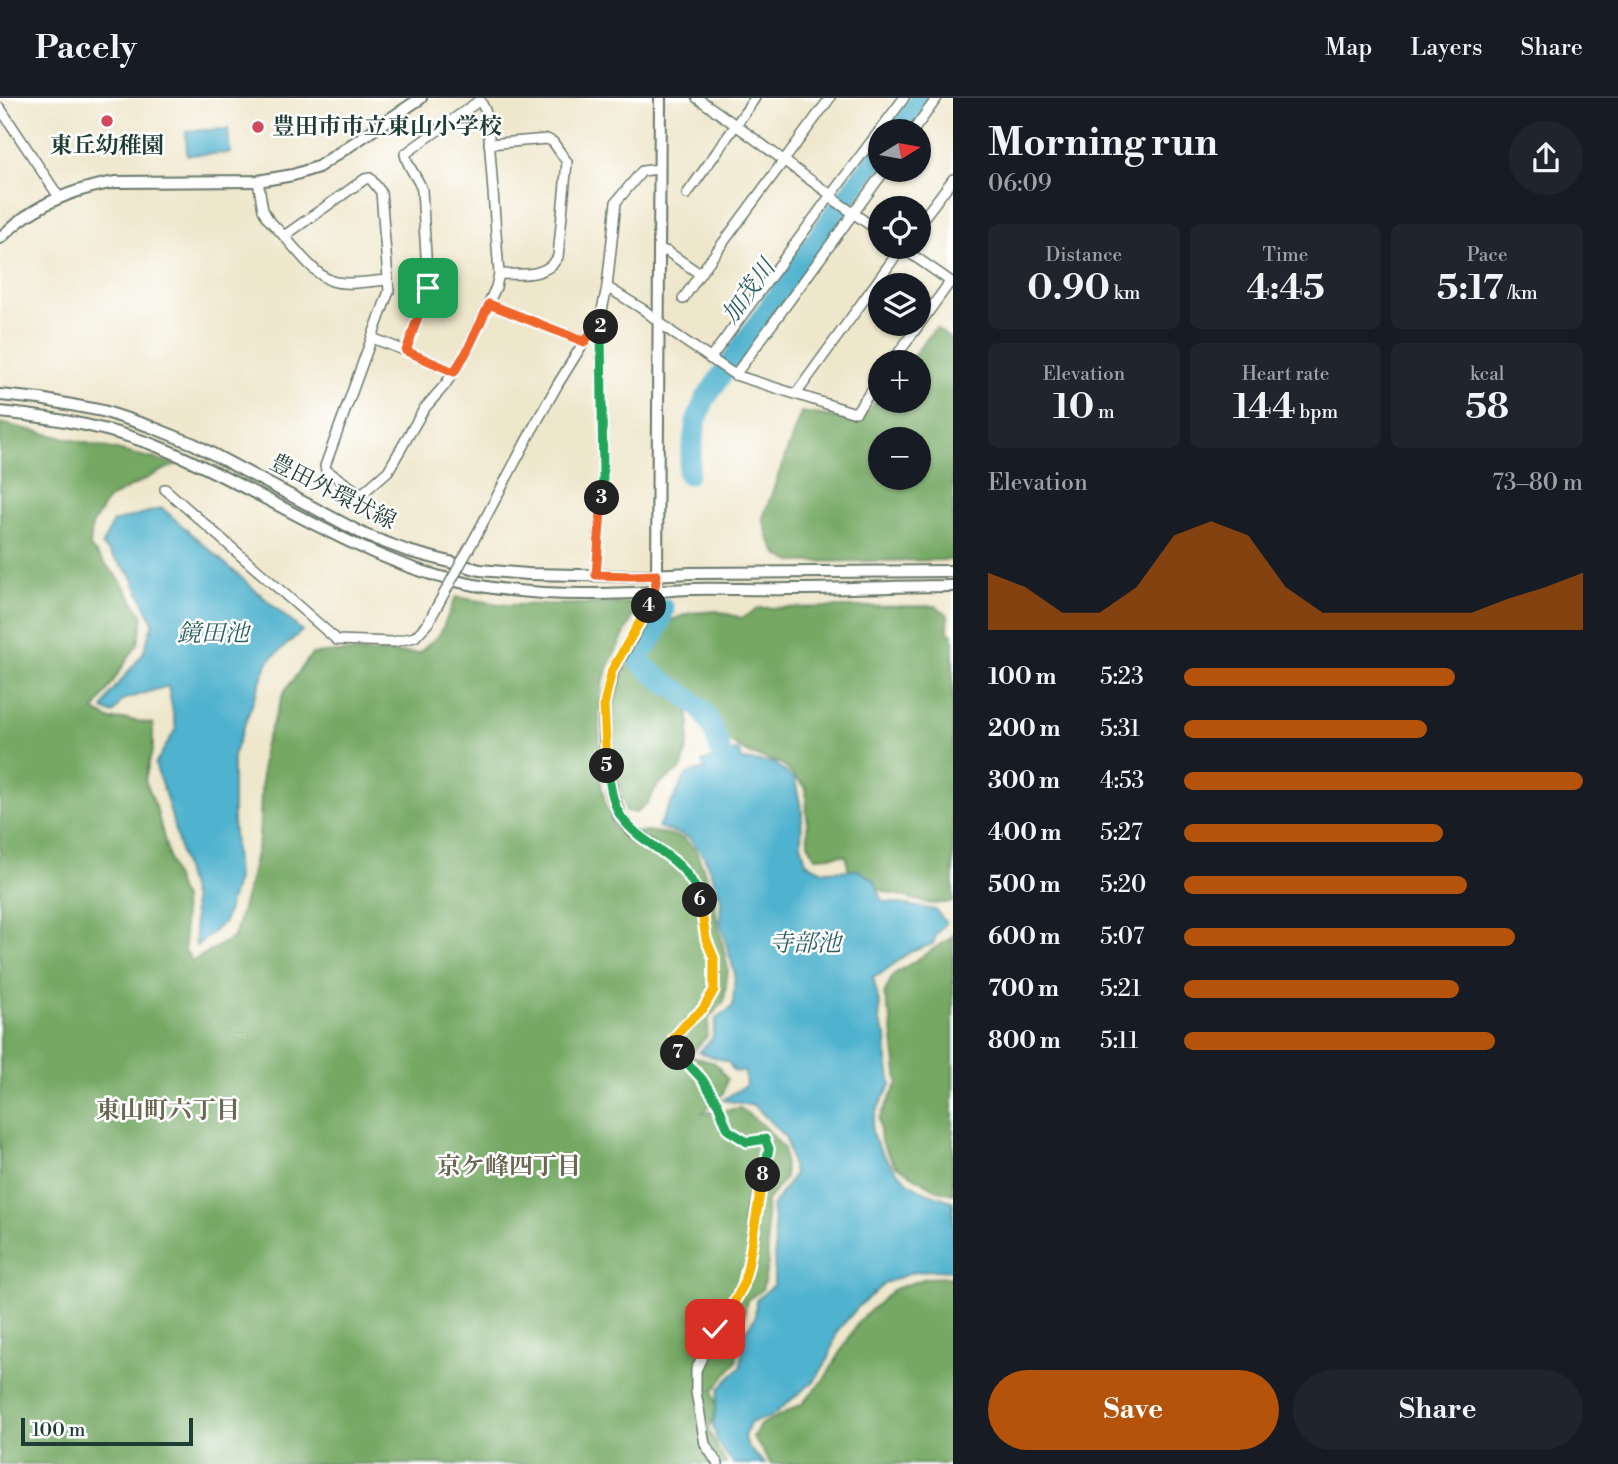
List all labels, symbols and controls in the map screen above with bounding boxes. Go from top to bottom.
text: Pacely [35,28,137,69]
text: Map [1325,33,1372,63]
text: Layers [1410,33,1482,63]
text: Share [1520,33,1583,63]
marker: 東丘幼稚園 [99,113,115,129]
place label: 豊田市市立東山小学校 [272,113,502,141]
marker: 豊田市市立東山小学校 [250,119,266,135]
north arrow [868,119,931,182]
map controls [868,119,931,490]
text: Morning run [988,120,1218,167]
button: share [1509,121,1583,195]
place label: 東丘幼稚園 [50,132,165,160]
text: 06:09 [988,170,1052,198]
button: locate [868,196,931,259]
text: Distance [1045,243,1122,267]
text: Time [1263,243,1308,267]
text: Pace [1467,243,1508,267]
water label: 加茂川 [716,252,784,330]
pin [398,258,458,318]
text: 0.90 [1027,267,1110,310]
text: 4:45 [1246,267,1325,310]
text: 5:17 [1437,267,1504,310]
icon: arrive [409,269,447,307]
button: layers [868,273,931,336]
text: km [1110,281,1140,305]
text: /km [1504,281,1538,305]
pin: 2 [584,310,618,344]
text: 2 [595,314,606,338]
button: + [868,350,931,413]
text: Elevation [1043,362,1125,386]
text: Heart rate [1242,362,1329,386]
text: kcal [1470,362,1504,386]
text: 10 [1053,386,1094,429]
text: 144 [1233,386,1296,429]
text: 58 [1465,386,1509,429]
text: m [1094,400,1115,424]
text: bpm [1296,400,1338,424]
button: − [868,427,931,490]
street label: 豊田外環状線 [265,448,401,536]
text: Elevation [988,469,1088,497]
text: 73–80 m [1492,469,1583,497]
pin: 3 [584,480,620,516]
text: 3 [596,485,607,509]
pin: 4 [632,588,666,624]
text: 4 [642,593,655,617]
water label: 鏡田池 [177,619,252,649]
text: 100 m [988,663,1056,691]
text: 5:23 [1100,663,1144,691]
text: 200 m [988,715,1060,743]
text: 5:31 [1100,715,1140,743]
pin: 5 [590,748,624,784]
text: 5 [601,753,612,777]
text: 300 m [988,767,1060,795]
text: 4:53 [1100,767,1144,795]
text: 400 m [988,819,1061,847]
text: 5:27 [1100,819,1142,847]
text: 500 m [988,871,1060,899]
text: 5:20 [1100,871,1146,899]
pin: 6 [682,882,718,918]
text: 6 [694,887,705,911]
text: 600 m [988,923,1061,951]
text: 5:07 [1100,923,1144,951]
water label: 寺部池 [769,929,844,959]
text: 700 m [988,975,1059,1003]
text: 5:21 [1100,975,1141,1003]
text: 800 m [988,1027,1061,1055]
text: 5:11 [1100,1027,1138,1055]
pin: 7 [660,1035,696,1070]
text: 7 [672,1040,683,1064]
district label: 東山町六丁目 [96,1096,240,1126]
district label: 京ケ峰四丁目 [437,1152,581,1182]
pin: 8 [746,1158,780,1192]
text: 8 [756,1162,769,1186]
pin [685,1299,745,1359]
icon: check [696,1310,734,1348]
button: Save [988,1370,1279,1450]
button: Share [1293,1370,1583,1450]
scale bar [21,1415,192,1447]
text: 100 m [32,1418,85,1442]

